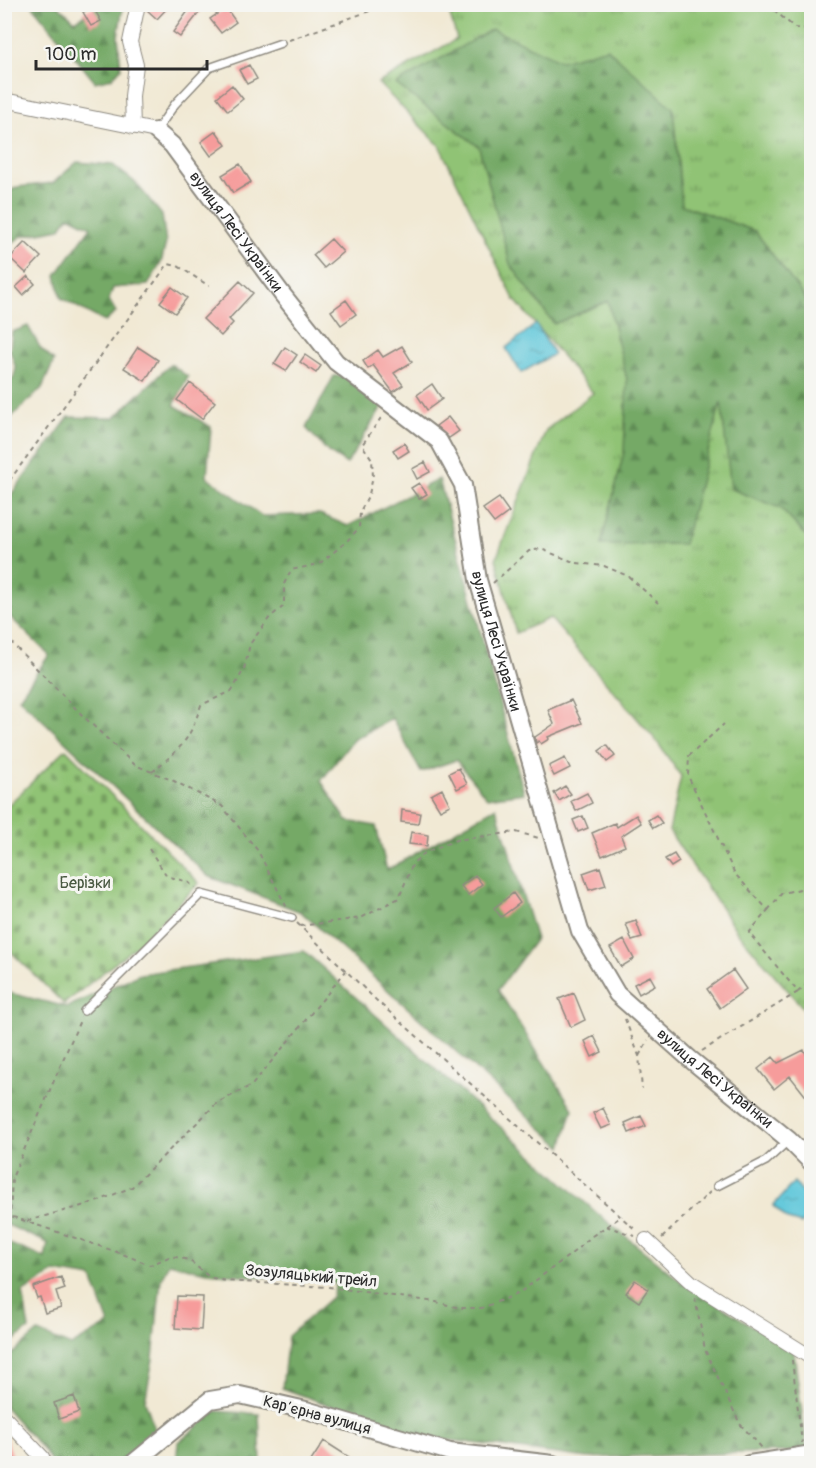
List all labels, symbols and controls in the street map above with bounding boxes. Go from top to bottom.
scale bar [36,33,207,71]
text: 100 m [45,43,97,66]
street label: вулиця Лесі Українки [185,167,287,296]
street label: вулиця Лесі Українки [467,570,526,713]
park label: Берізки [60,873,110,893]
street label: вулиця Лесі Українки [653,1024,777,1132]
street label: Зозуляцький трейл [244,1260,378,1292]
street label: Карʼєрна вулиця [261,1391,373,1439]

